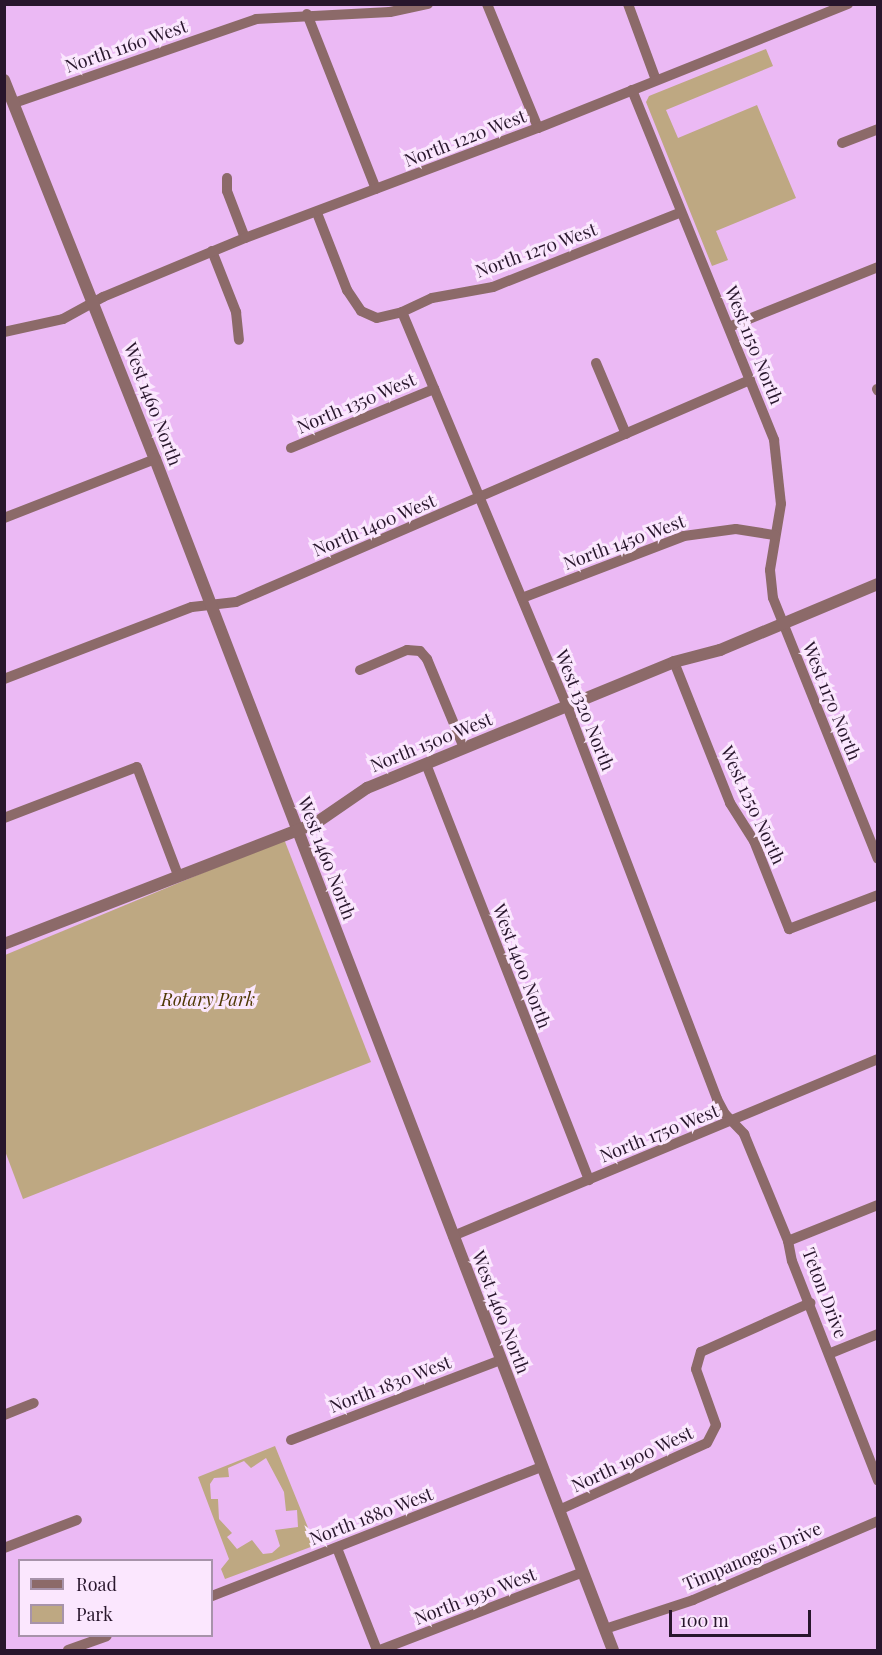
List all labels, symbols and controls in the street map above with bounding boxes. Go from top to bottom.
street label: North 1160 West [62,15,190,77]
street label: North 1220 West [401,105,529,171]
street label: North 1270 West [472,218,600,282]
street label: West 1150 North [720,282,788,408]
street label: West 1460 North [120,339,186,469]
street label: North 1350 West [293,368,419,438]
street label: North 1400 West [309,489,439,561]
street label: North 1450 West [560,510,688,574]
street label: West 1170 North [798,638,866,764]
street label: West 1320 North [551,646,619,774]
street label: North 1500 West [367,708,495,776]
street label: West 1250 North [716,742,790,868]
street label: West 1460 North [294,793,360,923]
street label: West 1400 North [488,901,556,1031]
park label: Rotary Park [161,988,255,1010]
street label: North 1750 West [596,1099,722,1167]
street label: Teton Drive [798,1245,852,1341]
street label: West 1460 North [468,1247,534,1377]
street label: North 1830 West [326,1351,454,1417]
street label: North 1900 West [568,1421,696,1497]
street label: North 1880 West [306,1482,436,1550]
street label: Timpanogos Drive [680,1517,824,1595]
legend [18,1559,213,1637]
street label: North 1930 West [411,1563,539,1629]
text: Road [76,1572,117,1596]
scale bar [672,1598,814,1636]
text: Park [76,1602,113,1626]
text: 100 m [680,1608,729,1632]

